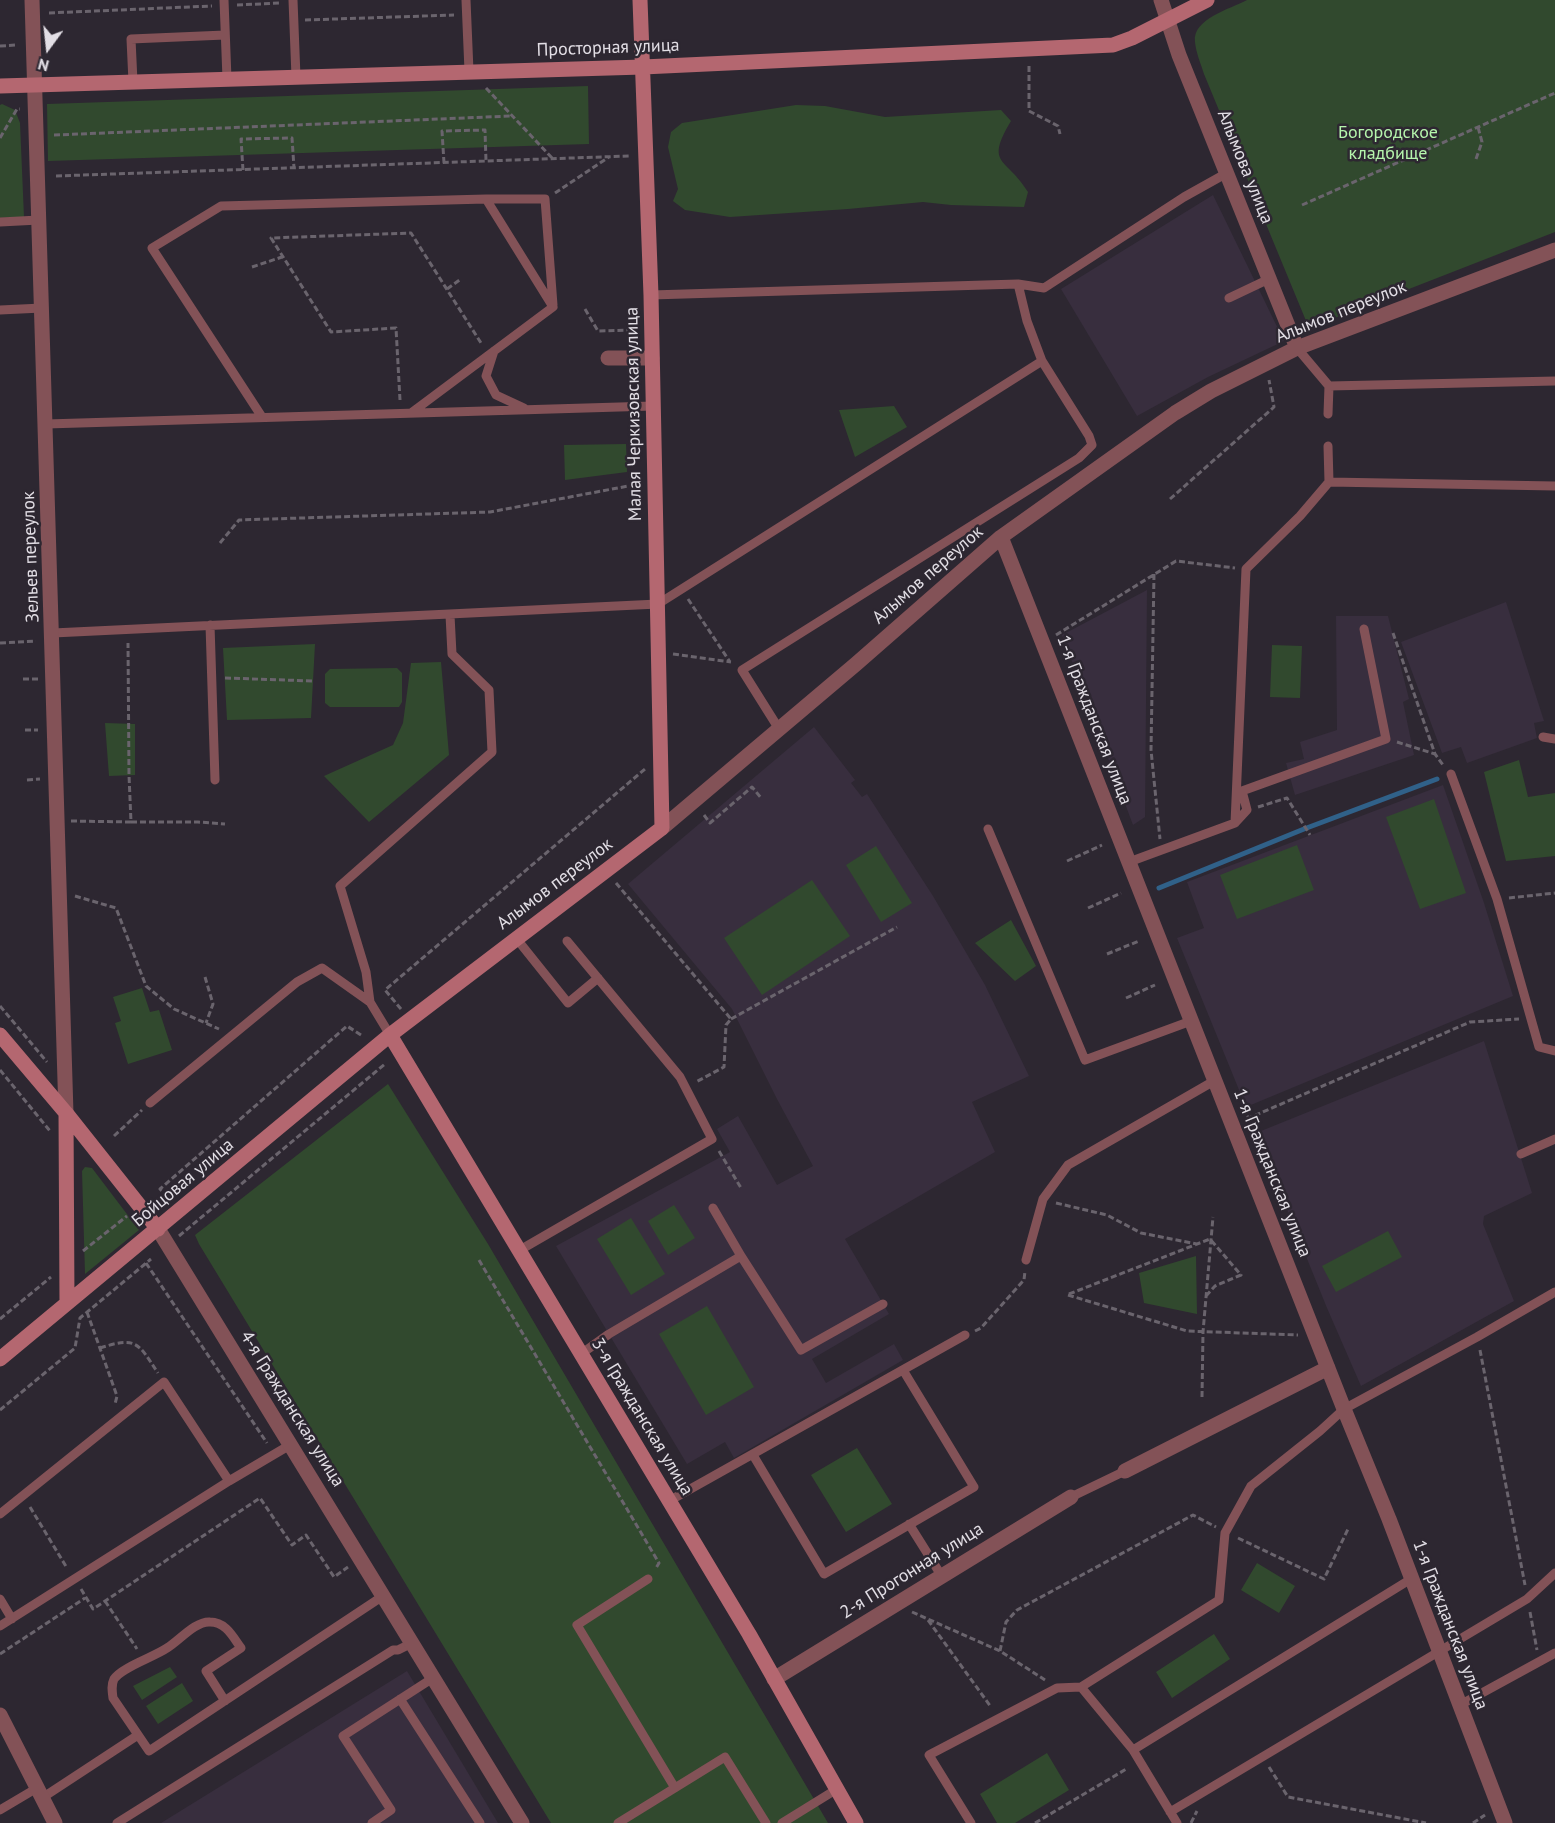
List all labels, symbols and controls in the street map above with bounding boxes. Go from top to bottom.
north arrow [18,18,78,78]
street label: Просторная улица [536,35,680,61]
text: N [36,54,51,76]
street label: Алымова улица [1212,107,1278,227]
park label: Богородское кладбище [1338,122,1438,164]
street label: Алымов переулок [1272,276,1410,348]
street label: Малая Черкизовская улица [621,307,647,521]
street label: Зельев переулок [18,491,44,623]
street label: Алымов переулок [868,521,988,629]
street label: 1-я Гражданская улица [1052,632,1136,808]
street label: Алымов переулок [493,833,617,935]
street label: 1-я Гражданская улица [1228,1086,1316,1260]
street label: Бойцовая улица [128,1134,238,1232]
street label: 4-я Гражданская улица [235,1327,349,1491]
street label: 3-я Гражданская улица [586,1334,698,1500]
street label: 2-я Прогонная улица [837,1518,987,1624]
street label: 1-я Гражданская улица [1408,1537,1492,1713]

